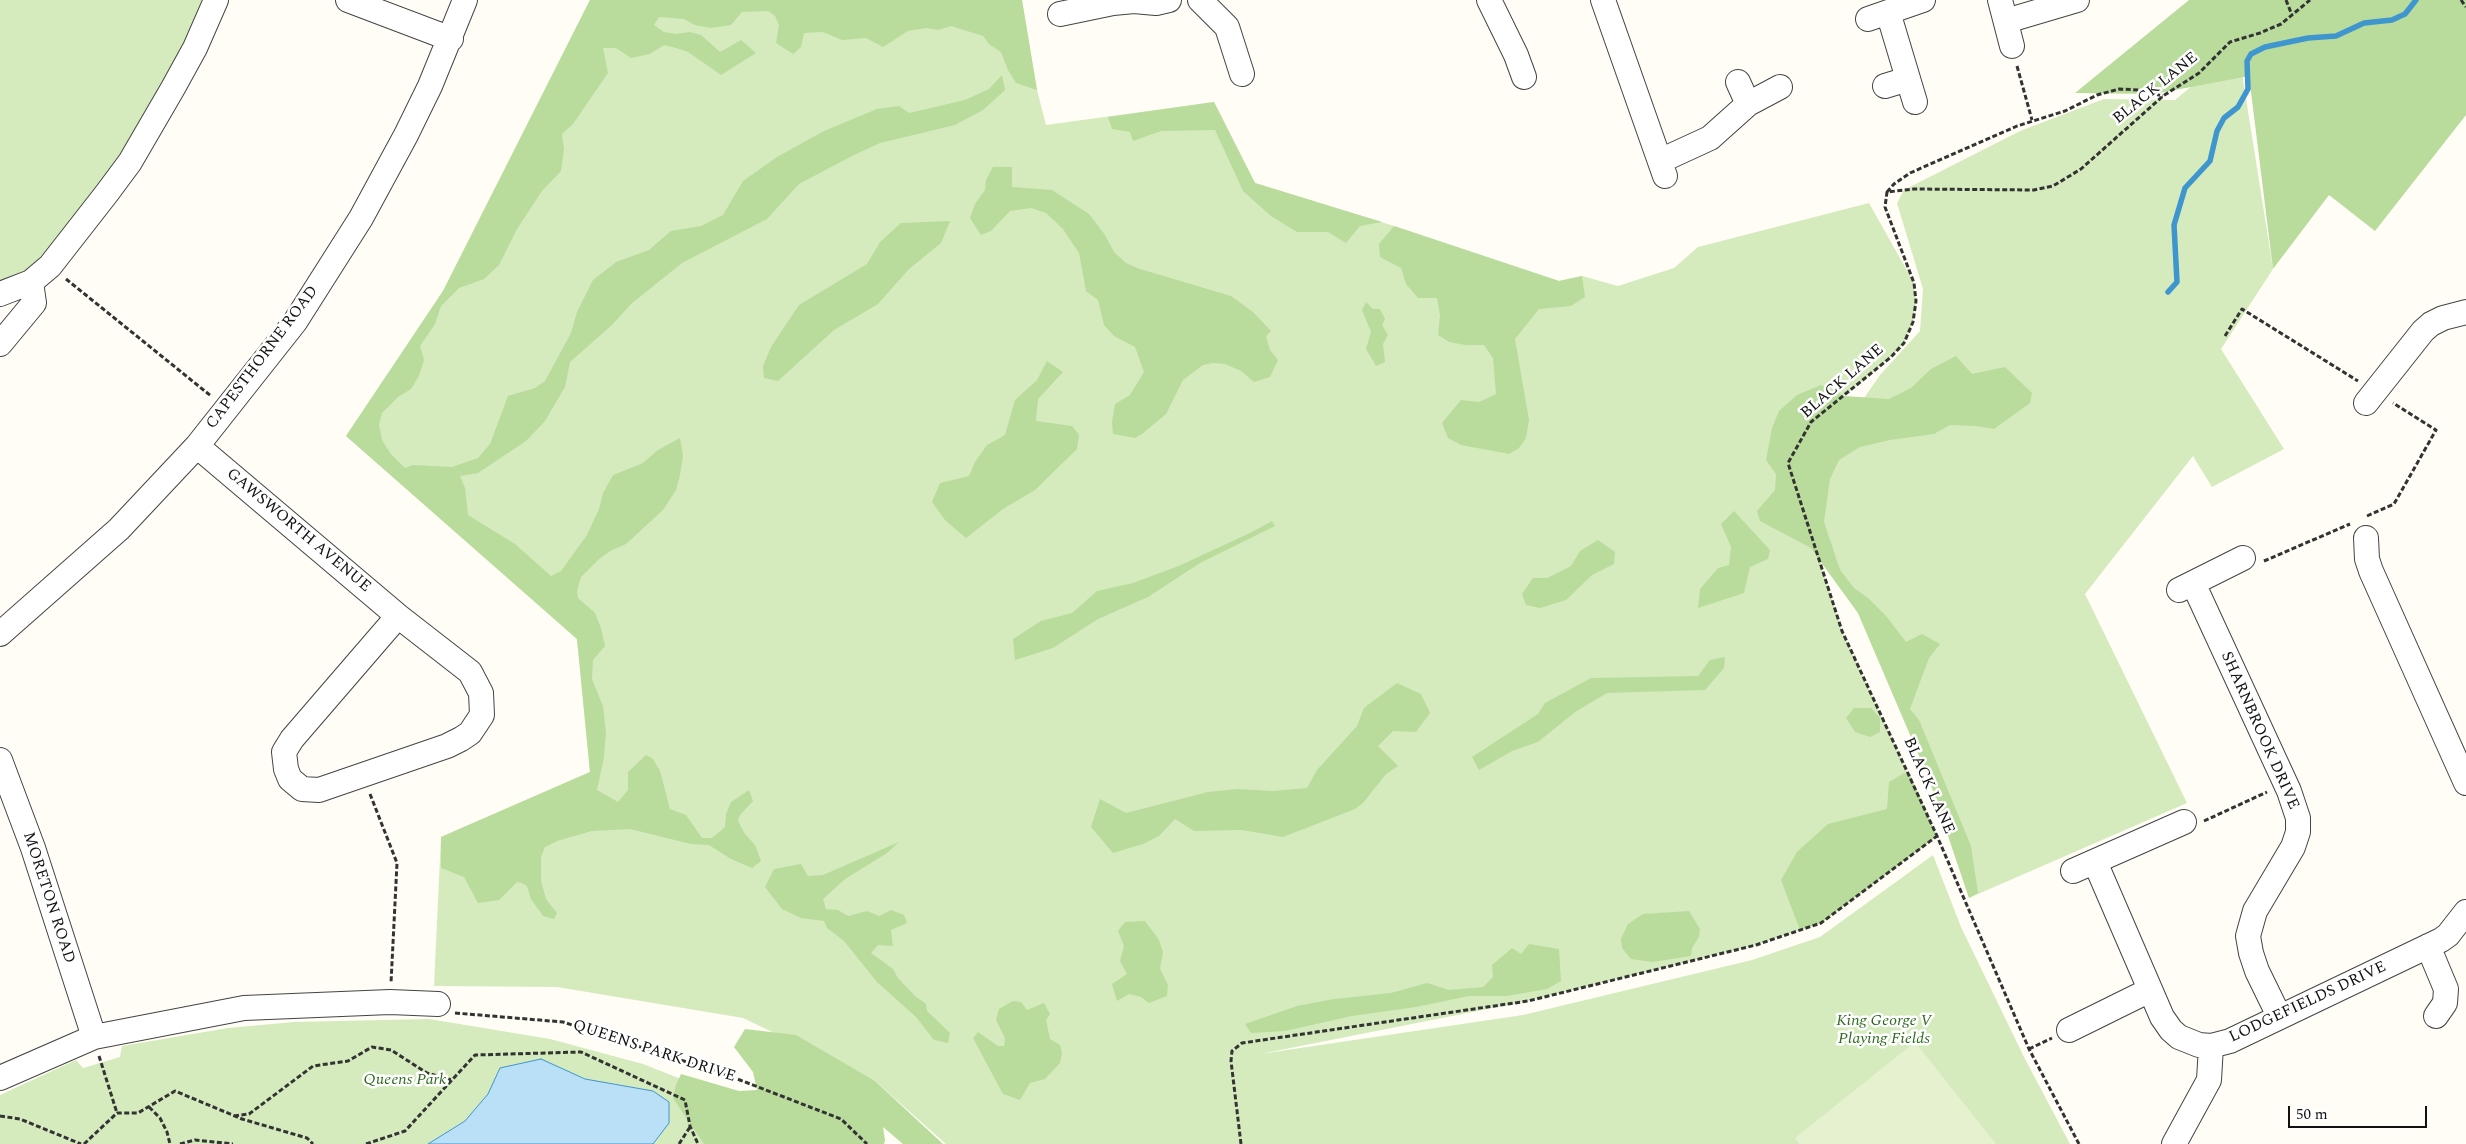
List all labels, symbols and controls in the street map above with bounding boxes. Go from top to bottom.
street label: BLACK LANE [2110,49,2202,129]
street label: CAPESTHORNE ROAD [203,283,323,433]
street label: BLACK LANE [1798,341,1888,423]
street label: GAWSWORTH AVENUE [222,465,374,597]
street label: SHARNBROOK DRIVE [2216,649,2302,813]
street label: BLACK LANE [1898,735,1958,837]
street label: MORETON ROAD [18,830,78,966]
street label: LODGEFIELDS DRIVE [2226,958,2390,1048]
park label: King George V Playing Fields [1836,1012,1932,1050]
street label: QUEENS PARK DRIVE [570,1017,738,1087]
park label: Queens Park [363,1071,447,1091]
scale bar [2291,1096,2430,1128]
text: 50 m [2296,1103,2328,1126]

